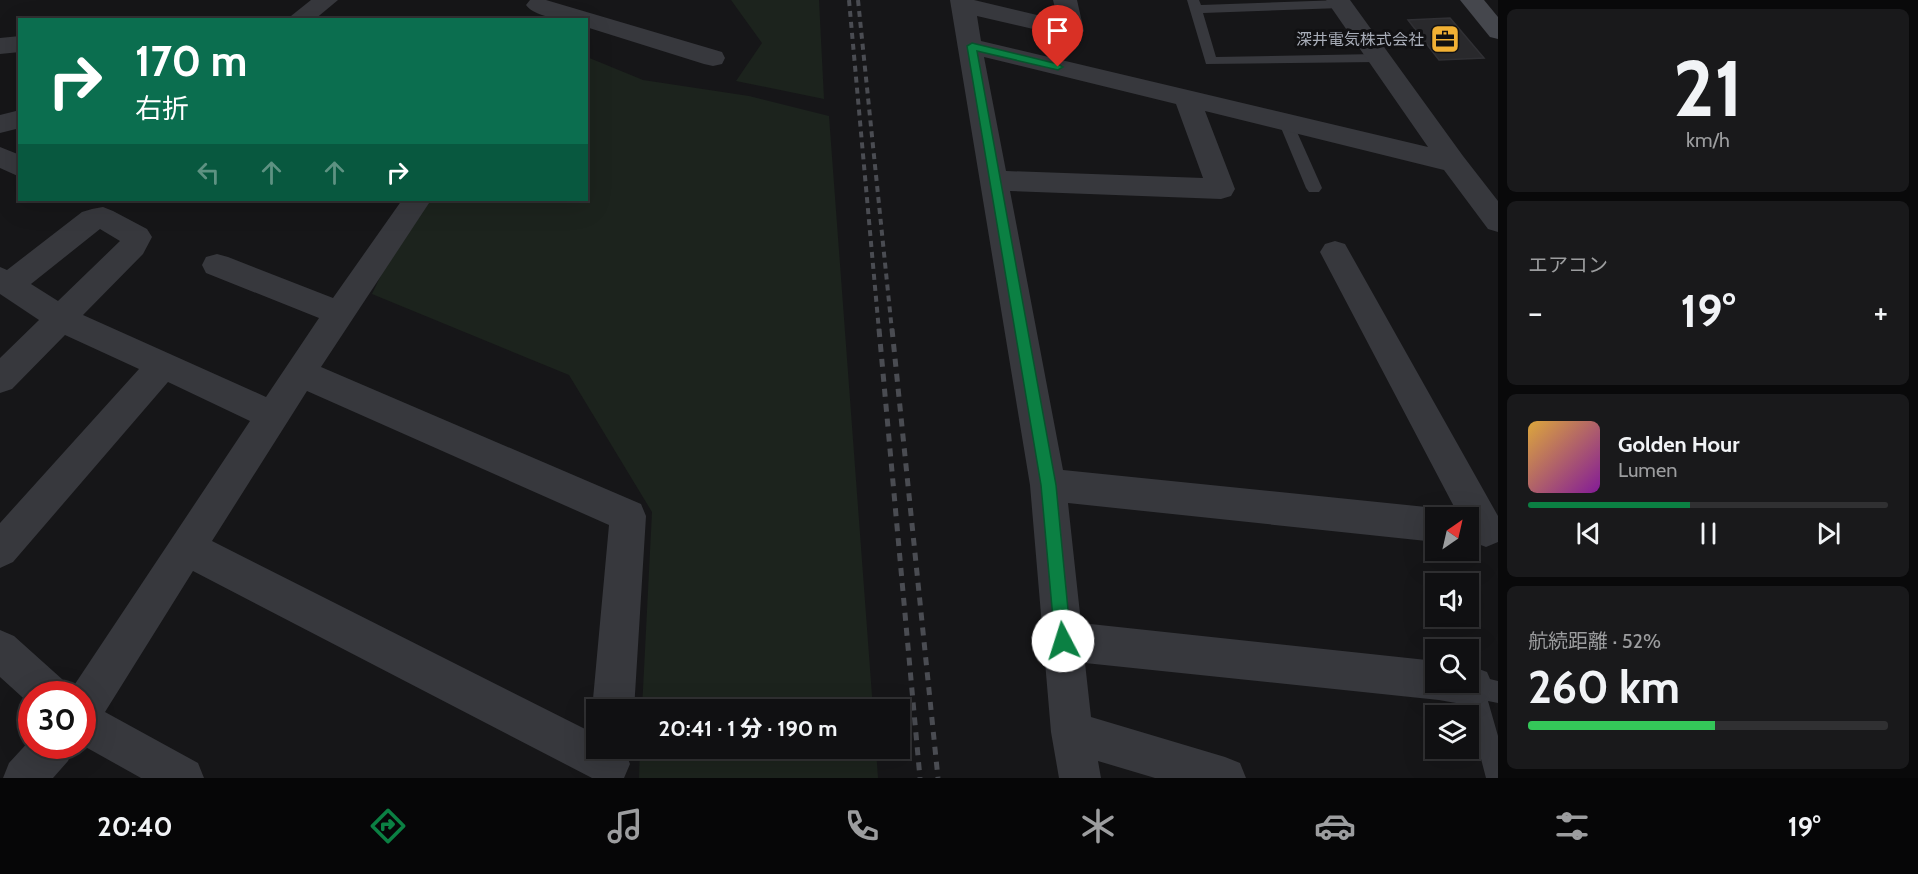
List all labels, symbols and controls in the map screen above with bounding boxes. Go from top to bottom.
pin [1032,5,1083,67]
icon: arrive [1041,14,1074,47]
office icon: 深井電気株式会社 [1429,23,1461,55]
place label: 深井電気株式会社 [1296,30,1424,49]
text: 170 m [135,35,247,87]
text: 21 [1673,41,1743,136]
icon: right [36,42,114,120]
text: 右折 [135,92,189,125]
text: km/h [1686,128,1730,152]
icon: left [192,156,225,189]
icon: ahead [255,156,288,189]
icon: ahead [318,156,351,189]
icon: right [381,156,414,189]
text: エアコン [1528,253,1608,277]
text: 19° [1681,284,1735,338]
text: − [1528,292,1543,332]
text: + [1873,292,1888,332]
text: Golden Hour [1618,431,1739,458]
text: Lumen [1618,458,1677,482]
north arrow [1425,507,1479,561]
map controls [1425,507,1479,759]
icon: previous [1572,517,1605,550]
icon: pause [1692,517,1725,550]
icon: next [1812,517,1845,550]
button: sound [1425,573,1479,627]
position arrow [1031,609,1095,673]
text: 航続距離 · 52% [1528,629,1661,653]
button: search [1425,639,1479,693]
text: 260 km [1528,660,1680,714]
speed limit sign: 30 [18,681,96,759]
button: layers [1425,705,1479,759]
text: 20:41 · 1 分 · 190 m [659,715,837,742]
icon: directions [367,805,409,847]
icon: music [604,805,646,847]
icon: phone [841,805,883,847]
icon: climate [1077,805,1119,847]
icon: car [1314,805,1356,847]
icon: filters [1551,805,1593,847]
text: 20:40 [97,810,173,843]
text: 19° [1788,810,1821,843]

